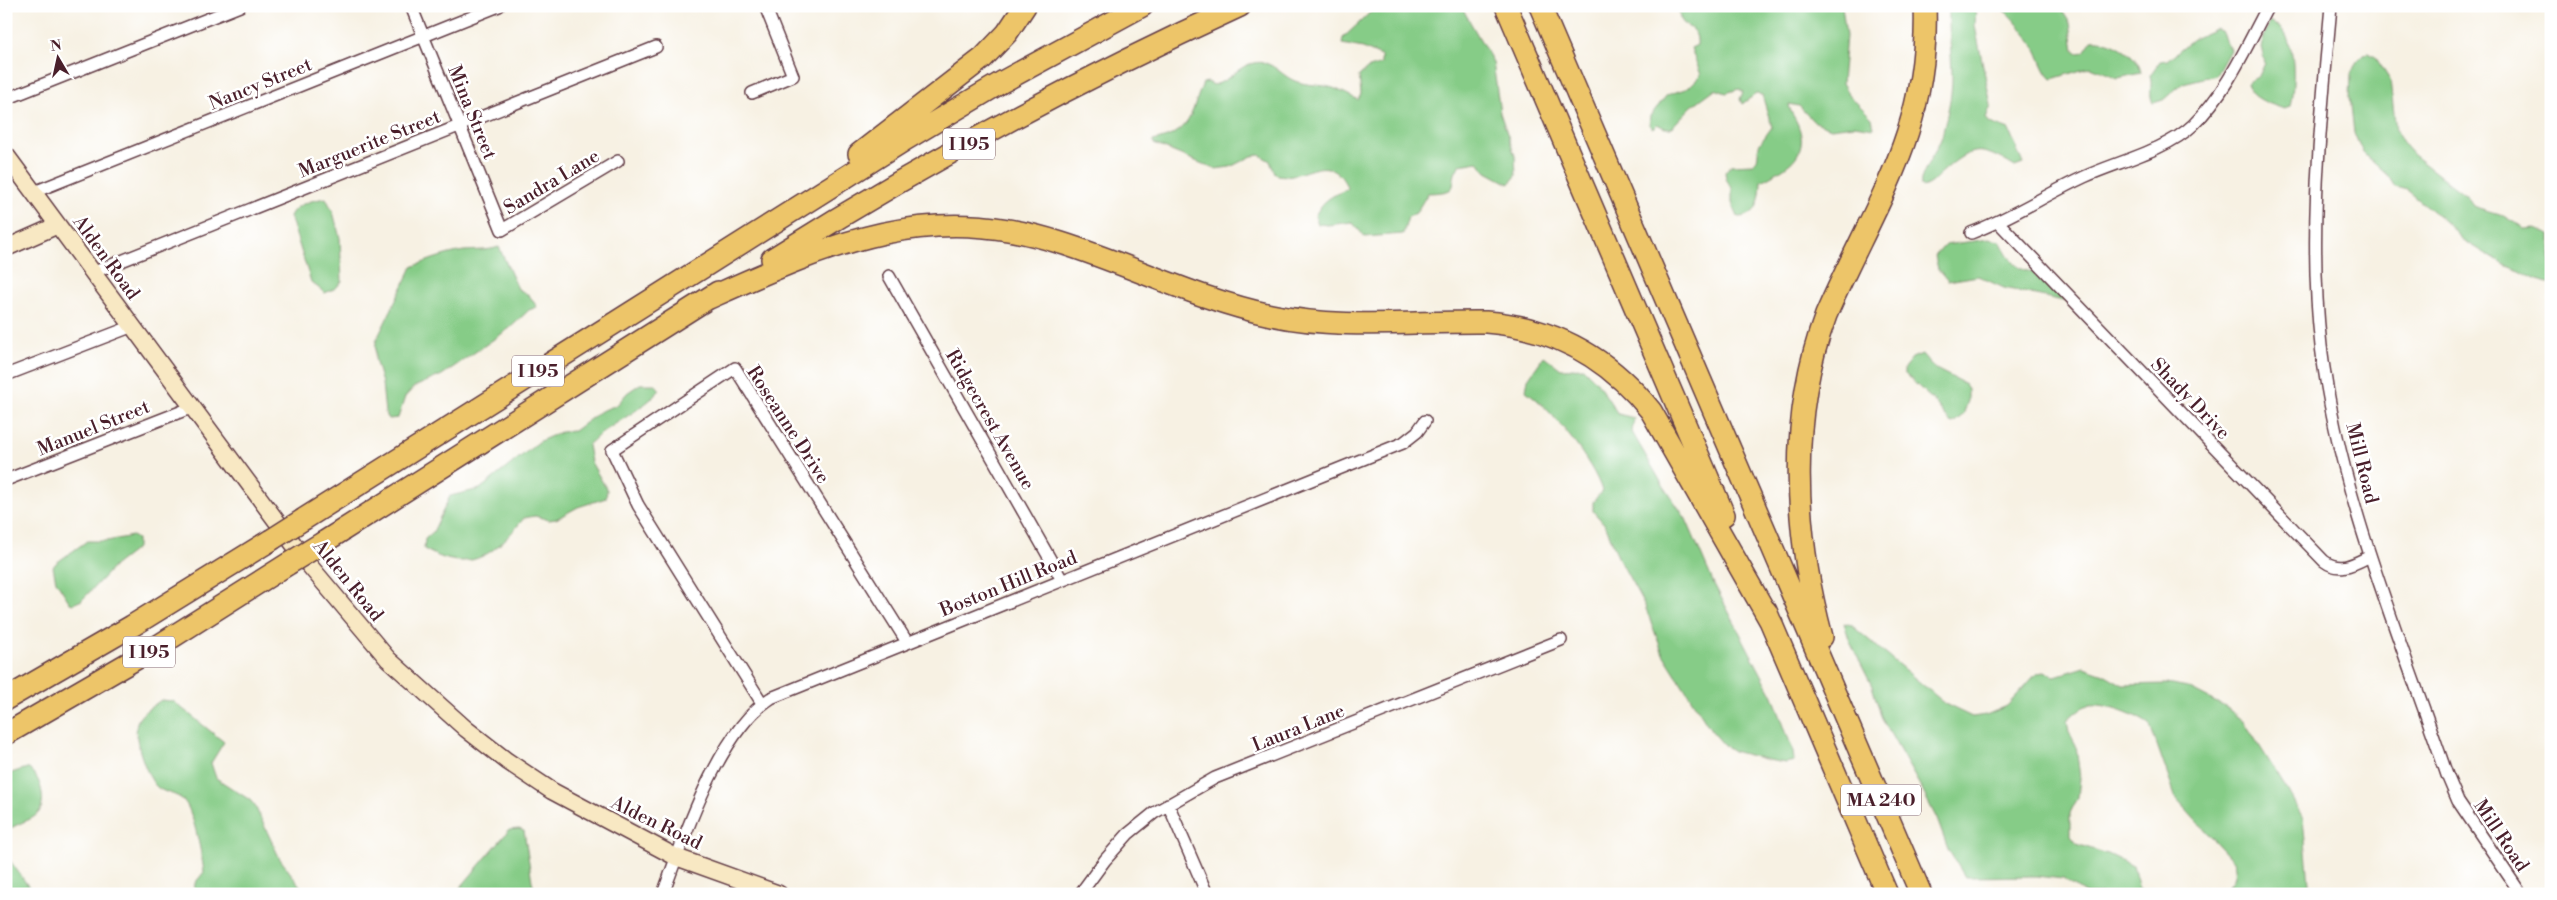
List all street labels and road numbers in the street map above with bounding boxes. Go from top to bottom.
street label: Nancy Street [205,52,316,115]
street label: Mina Street [442,62,502,163]
street label: Marguerite Street [295,104,444,183]
road number: I 195 [943,128,995,160]
street label: Sandra Lane [499,144,604,220]
street label: Alden Road [67,210,145,305]
street label: Ridgecrest Avenue [940,345,1040,494]
street label: Shady Drive [2145,353,2235,445]
road number: I 195 [512,356,564,386]
street label: Roseanne Drive [741,361,835,488]
street label: Manuel Street [34,394,153,461]
street label: Mill Road [2340,420,2384,506]
street label: Alden Road [307,534,389,627]
street label: Boston Hill Road [935,545,1081,623]
road number: I 195 [123,636,175,668]
street label: Laura Lane [1249,698,1348,757]
road number: MA 240 [1841,784,1921,816]
street label: Alden Road [606,790,706,855]
street label: Mill Road [2468,795,2534,877]

